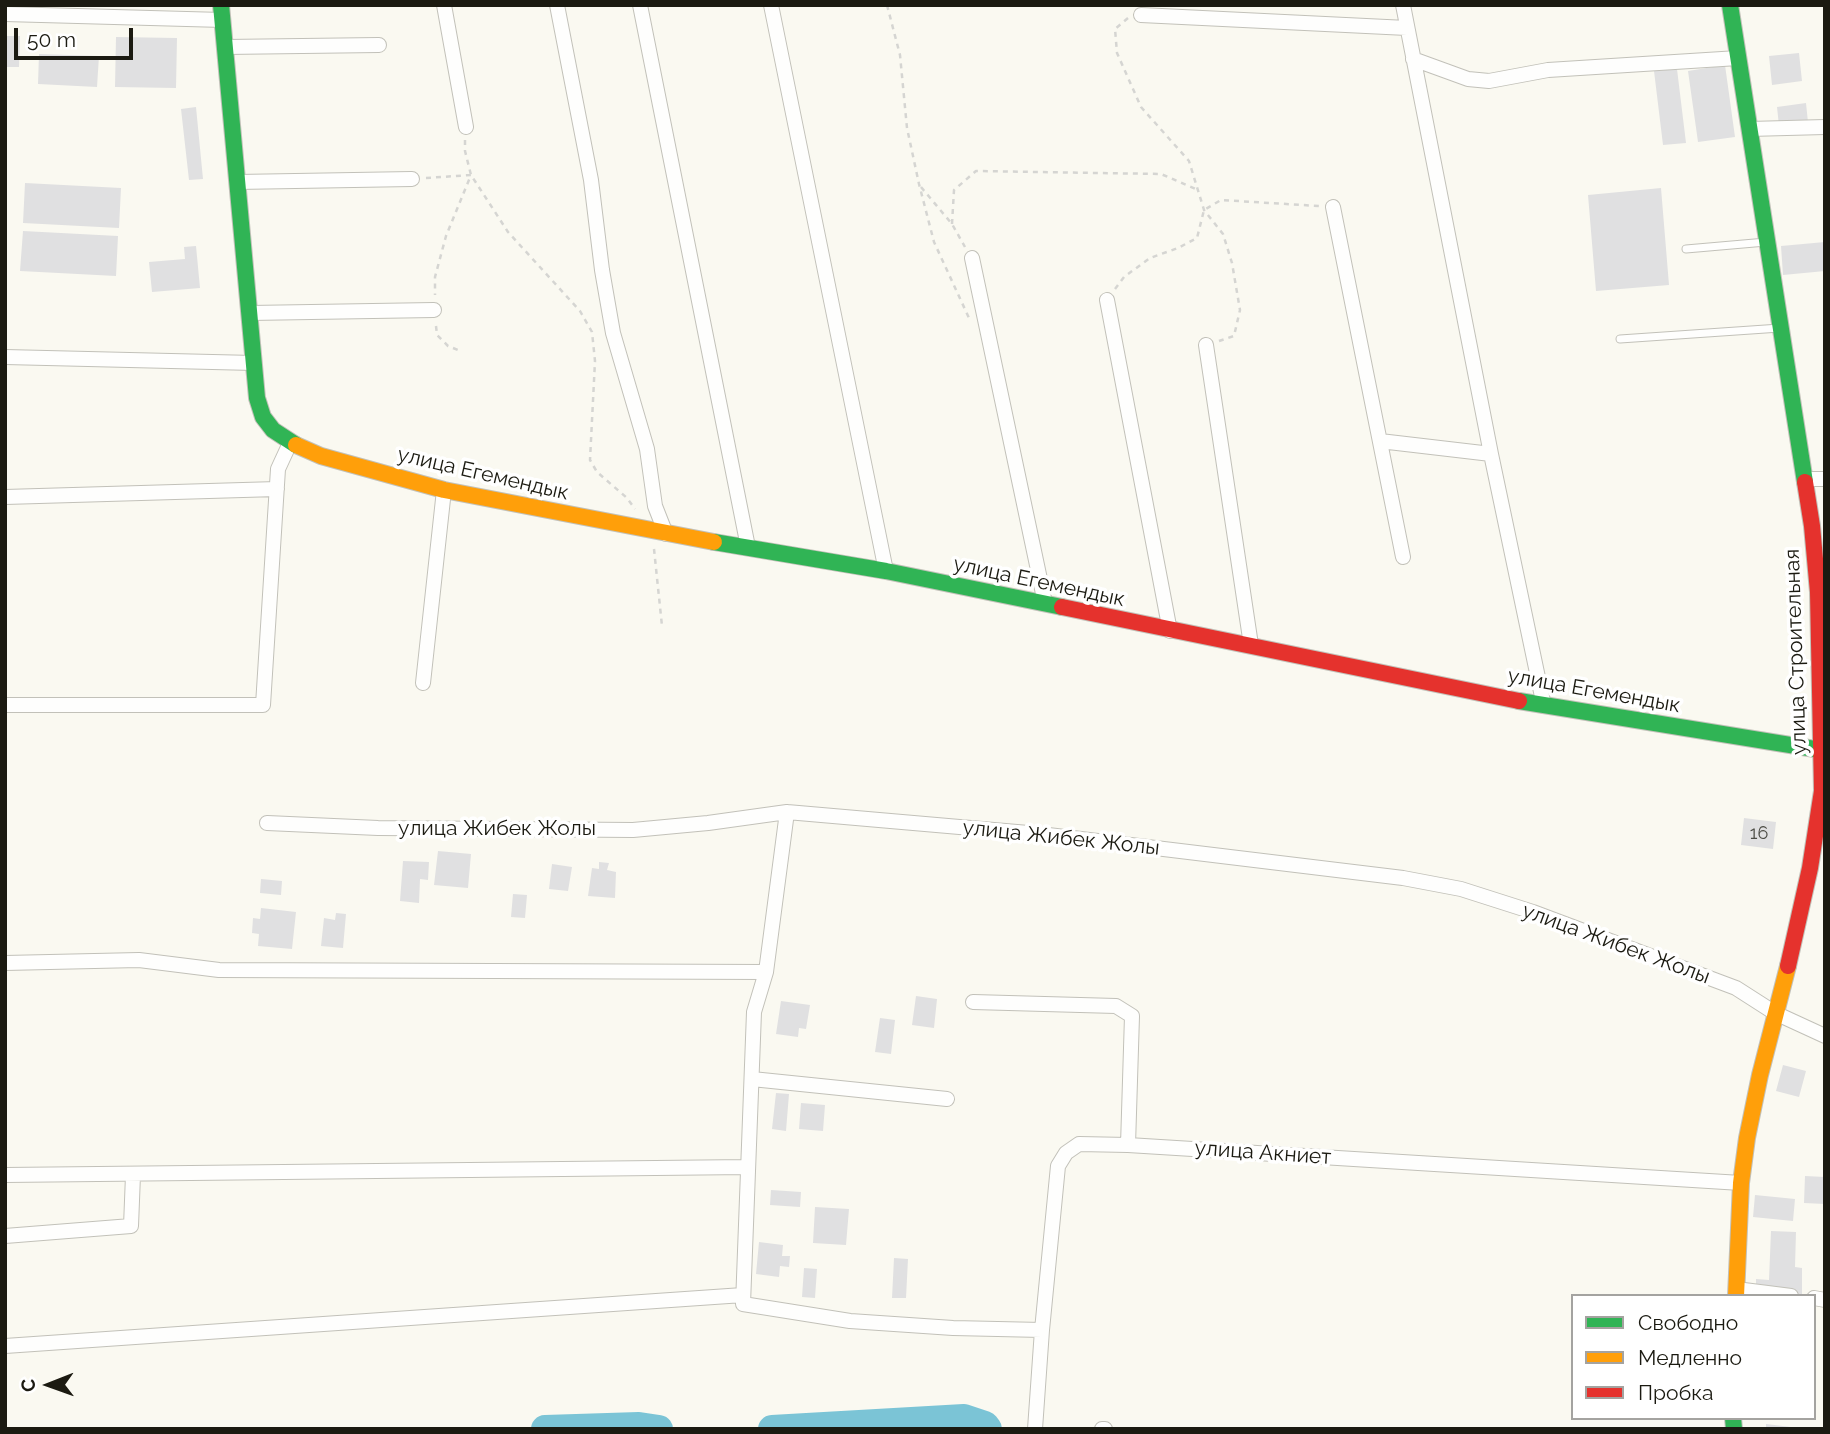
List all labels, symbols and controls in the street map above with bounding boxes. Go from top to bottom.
scale bar [18,14,136,58]
text: 50 m [27,27,76,52]
street label: улица Егемендык [395,442,571,506]
street label: улица Строительная [1780,549,1812,755]
street label: улица Егемендык [951,551,1127,613]
street label: улица Егемендык [1506,663,1682,719]
street label: улица Жибек Жолы [961,815,1161,861]
street label: улица Жибек Жолы [398,816,596,842]
house number: 16 [1750,823,1768,845]
street label: улица Жибек Жолы [1519,898,1713,990]
street label: улица Акниет [1194,1136,1332,1170]
legend [1571,1294,1816,1420]
text: Свободно [1638,1310,1738,1335]
text: Медленно [1638,1345,1742,1370]
north arrow [14,1350,84,1420]
text: С [17,1379,39,1392]
text: Пробка [1638,1380,1714,1405]

